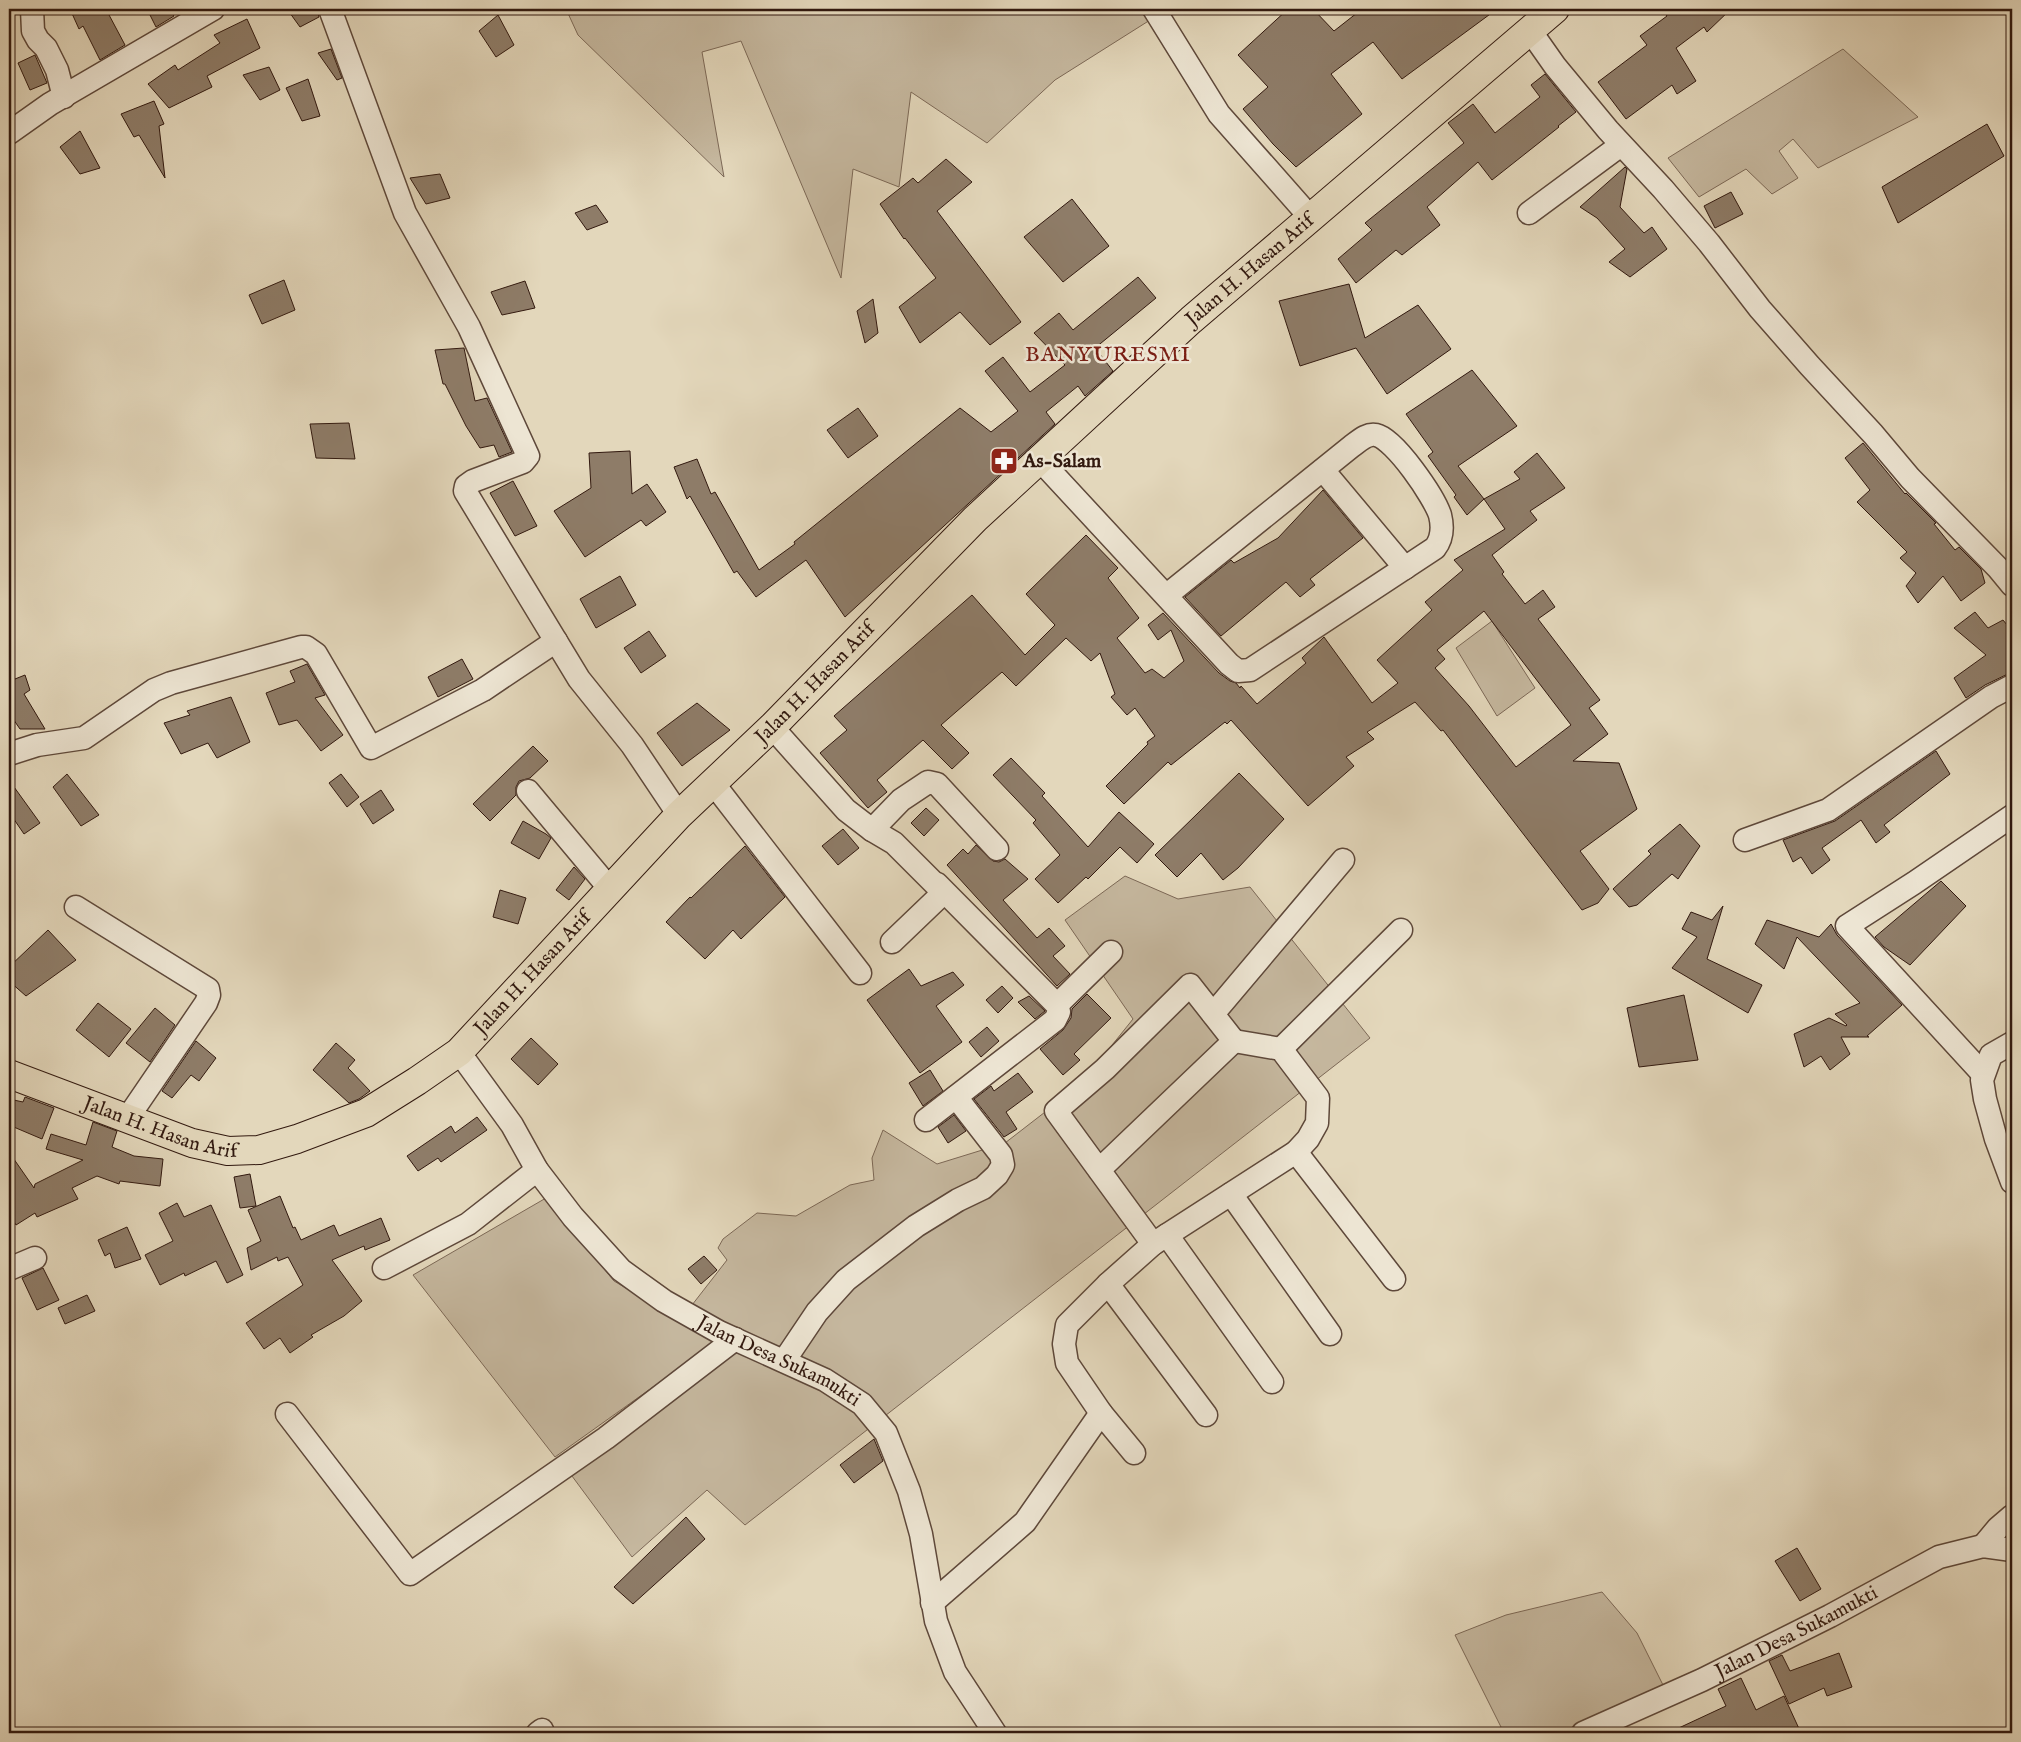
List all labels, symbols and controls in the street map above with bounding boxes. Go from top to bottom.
street label: Jalan H. Hasan Arif [1179,205,1322,333]
district label: BANYURESMI [1025,341,1191,369]
pharmacy icon: As-Salam [989,446,1019,476]
place label: As-Salam [1022,449,1102,474]
street label: Jalan H. Hasan Arif [748,614,883,751]
street label: Jalan H. Hasan Arif [467,902,599,1042]
street label: Jalan H. Hasan Arif [78,1090,241,1164]
street label: Jalan Desa Sukamukti [691,1309,865,1412]
street label: Jalan Desa Sukamukti [1709,1580,1882,1685]

